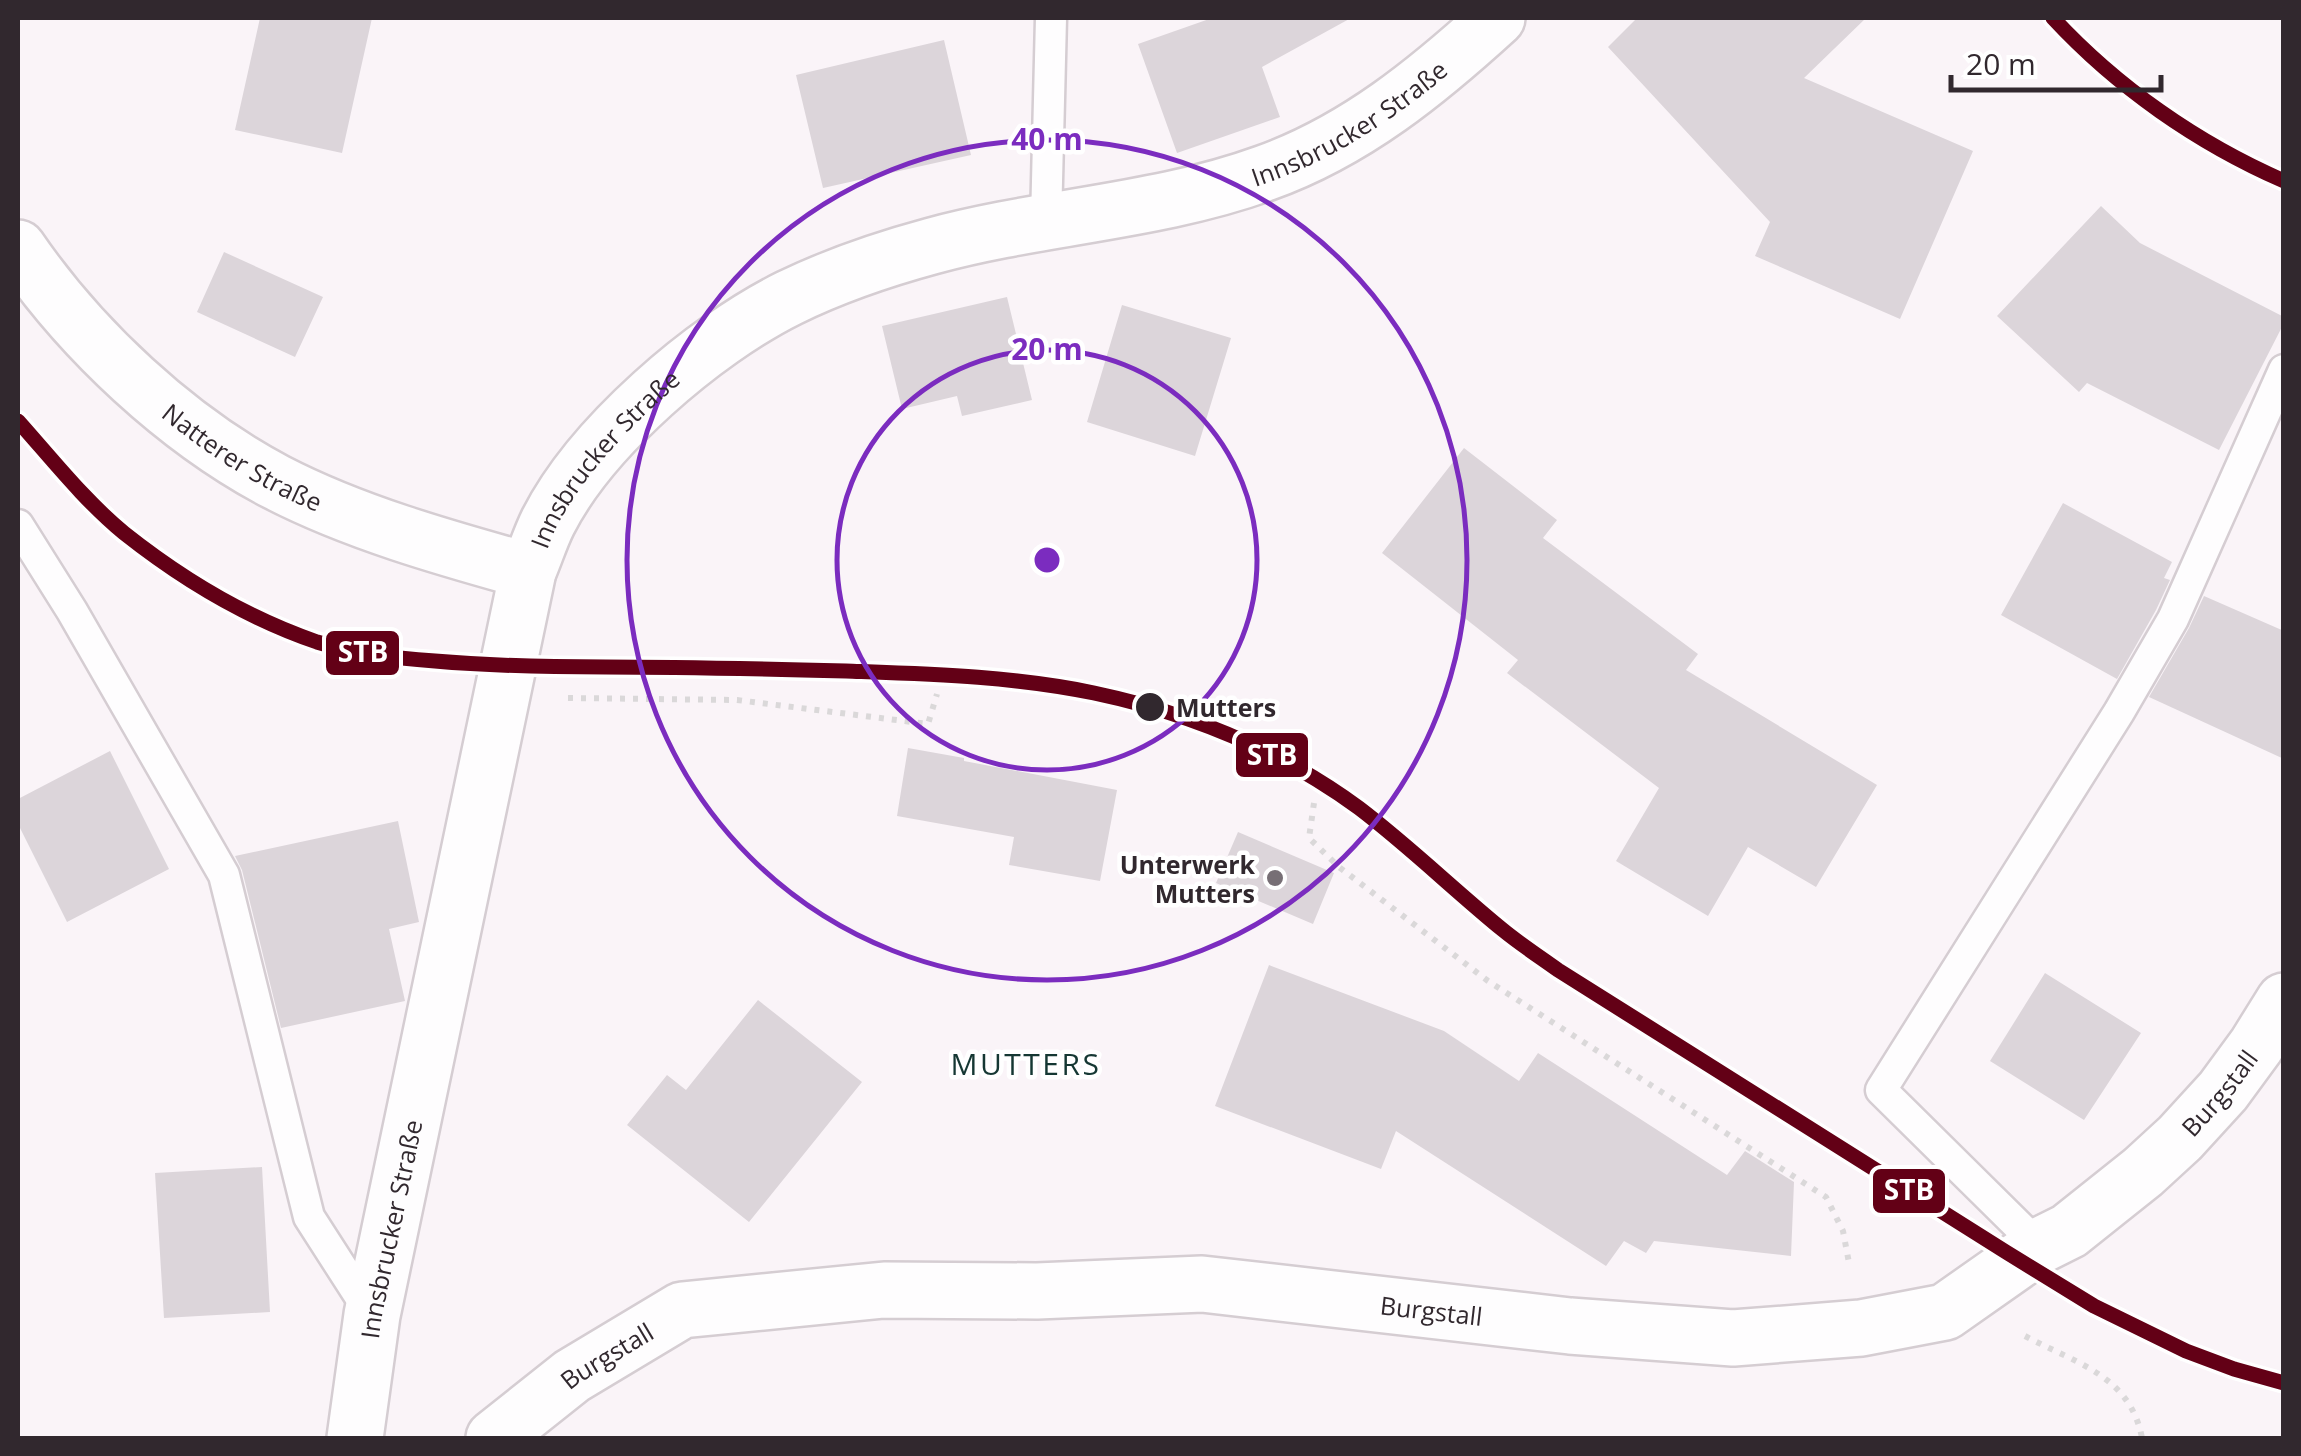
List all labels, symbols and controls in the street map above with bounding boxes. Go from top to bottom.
scale bar [1951,30,2161,92]
text: 20 m [1966,43,2036,84]
street label: Innsbrucker Straße [1247,52,1454,194]
text: 40 m [1011,118,1083,159]
text: 20 m [1011,328,1083,369]
street label: Innsbrucker Straße [522,361,686,553]
street label: Natterer Straße [156,395,328,519]
centre of rings [1029,542,1065,578]
line badge: STB [324,629,401,677]
text: STB [338,632,388,670]
marker: Mutters [1133,690,1167,724]
place label: Mutters [1176,690,1276,724]
line badge: STB [1234,731,1310,779]
text: STB [1247,735,1297,773]
place label: Unterwerk Mutters [1120,847,1255,910]
marker: Unterwerk Mutters [1264,867,1286,889]
district label: MUTTERS [950,1043,1102,1084]
street label: Burgstall [2173,1043,2265,1143]
street label: Innsbrucker Straße [352,1117,430,1341]
line badge: STB [1871,1167,1947,1215]
text: STB [1884,1170,1934,1208]
street label: Burgstall [1379,1287,1484,1333]
street label: Burgstall [553,1314,659,1396]

